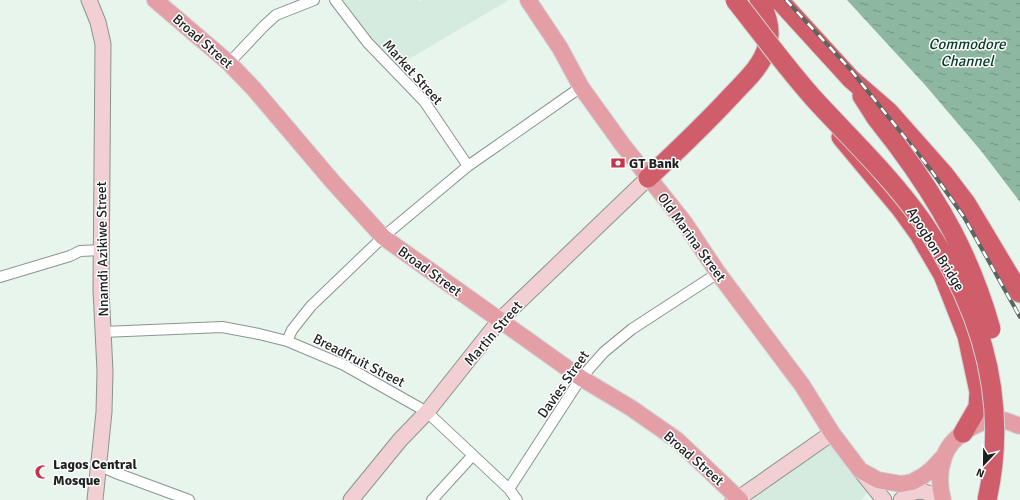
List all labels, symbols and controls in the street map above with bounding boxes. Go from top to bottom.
street label: Broad Street [169,11,236,72]
water label: Commodore Channel [929,35,1007,70]
street label: Market Street [379,36,446,108]
bank icon: GT Bank [610,155,626,171]
place label: GT Bank [629,155,680,172]
street label: Nnamdi Azikiwe Street [93,181,112,317]
street label: Old Marina Street [654,190,730,285]
street label: Apogbon Bridge [903,204,968,294]
street label: Broad Street [395,243,465,300]
street label: Martin Street [461,298,526,369]
street label: Breadfruit Street [310,330,407,391]
street label: Davies Street [534,347,593,421]
street label: Broad Street [660,428,727,489]
north arrow [964,444,1004,484]
place label: Lagos Central Mosque [53,456,137,489]
mosque icon: Lagos Central Mosque [34,464,50,480]
text: N [974,465,986,480]

